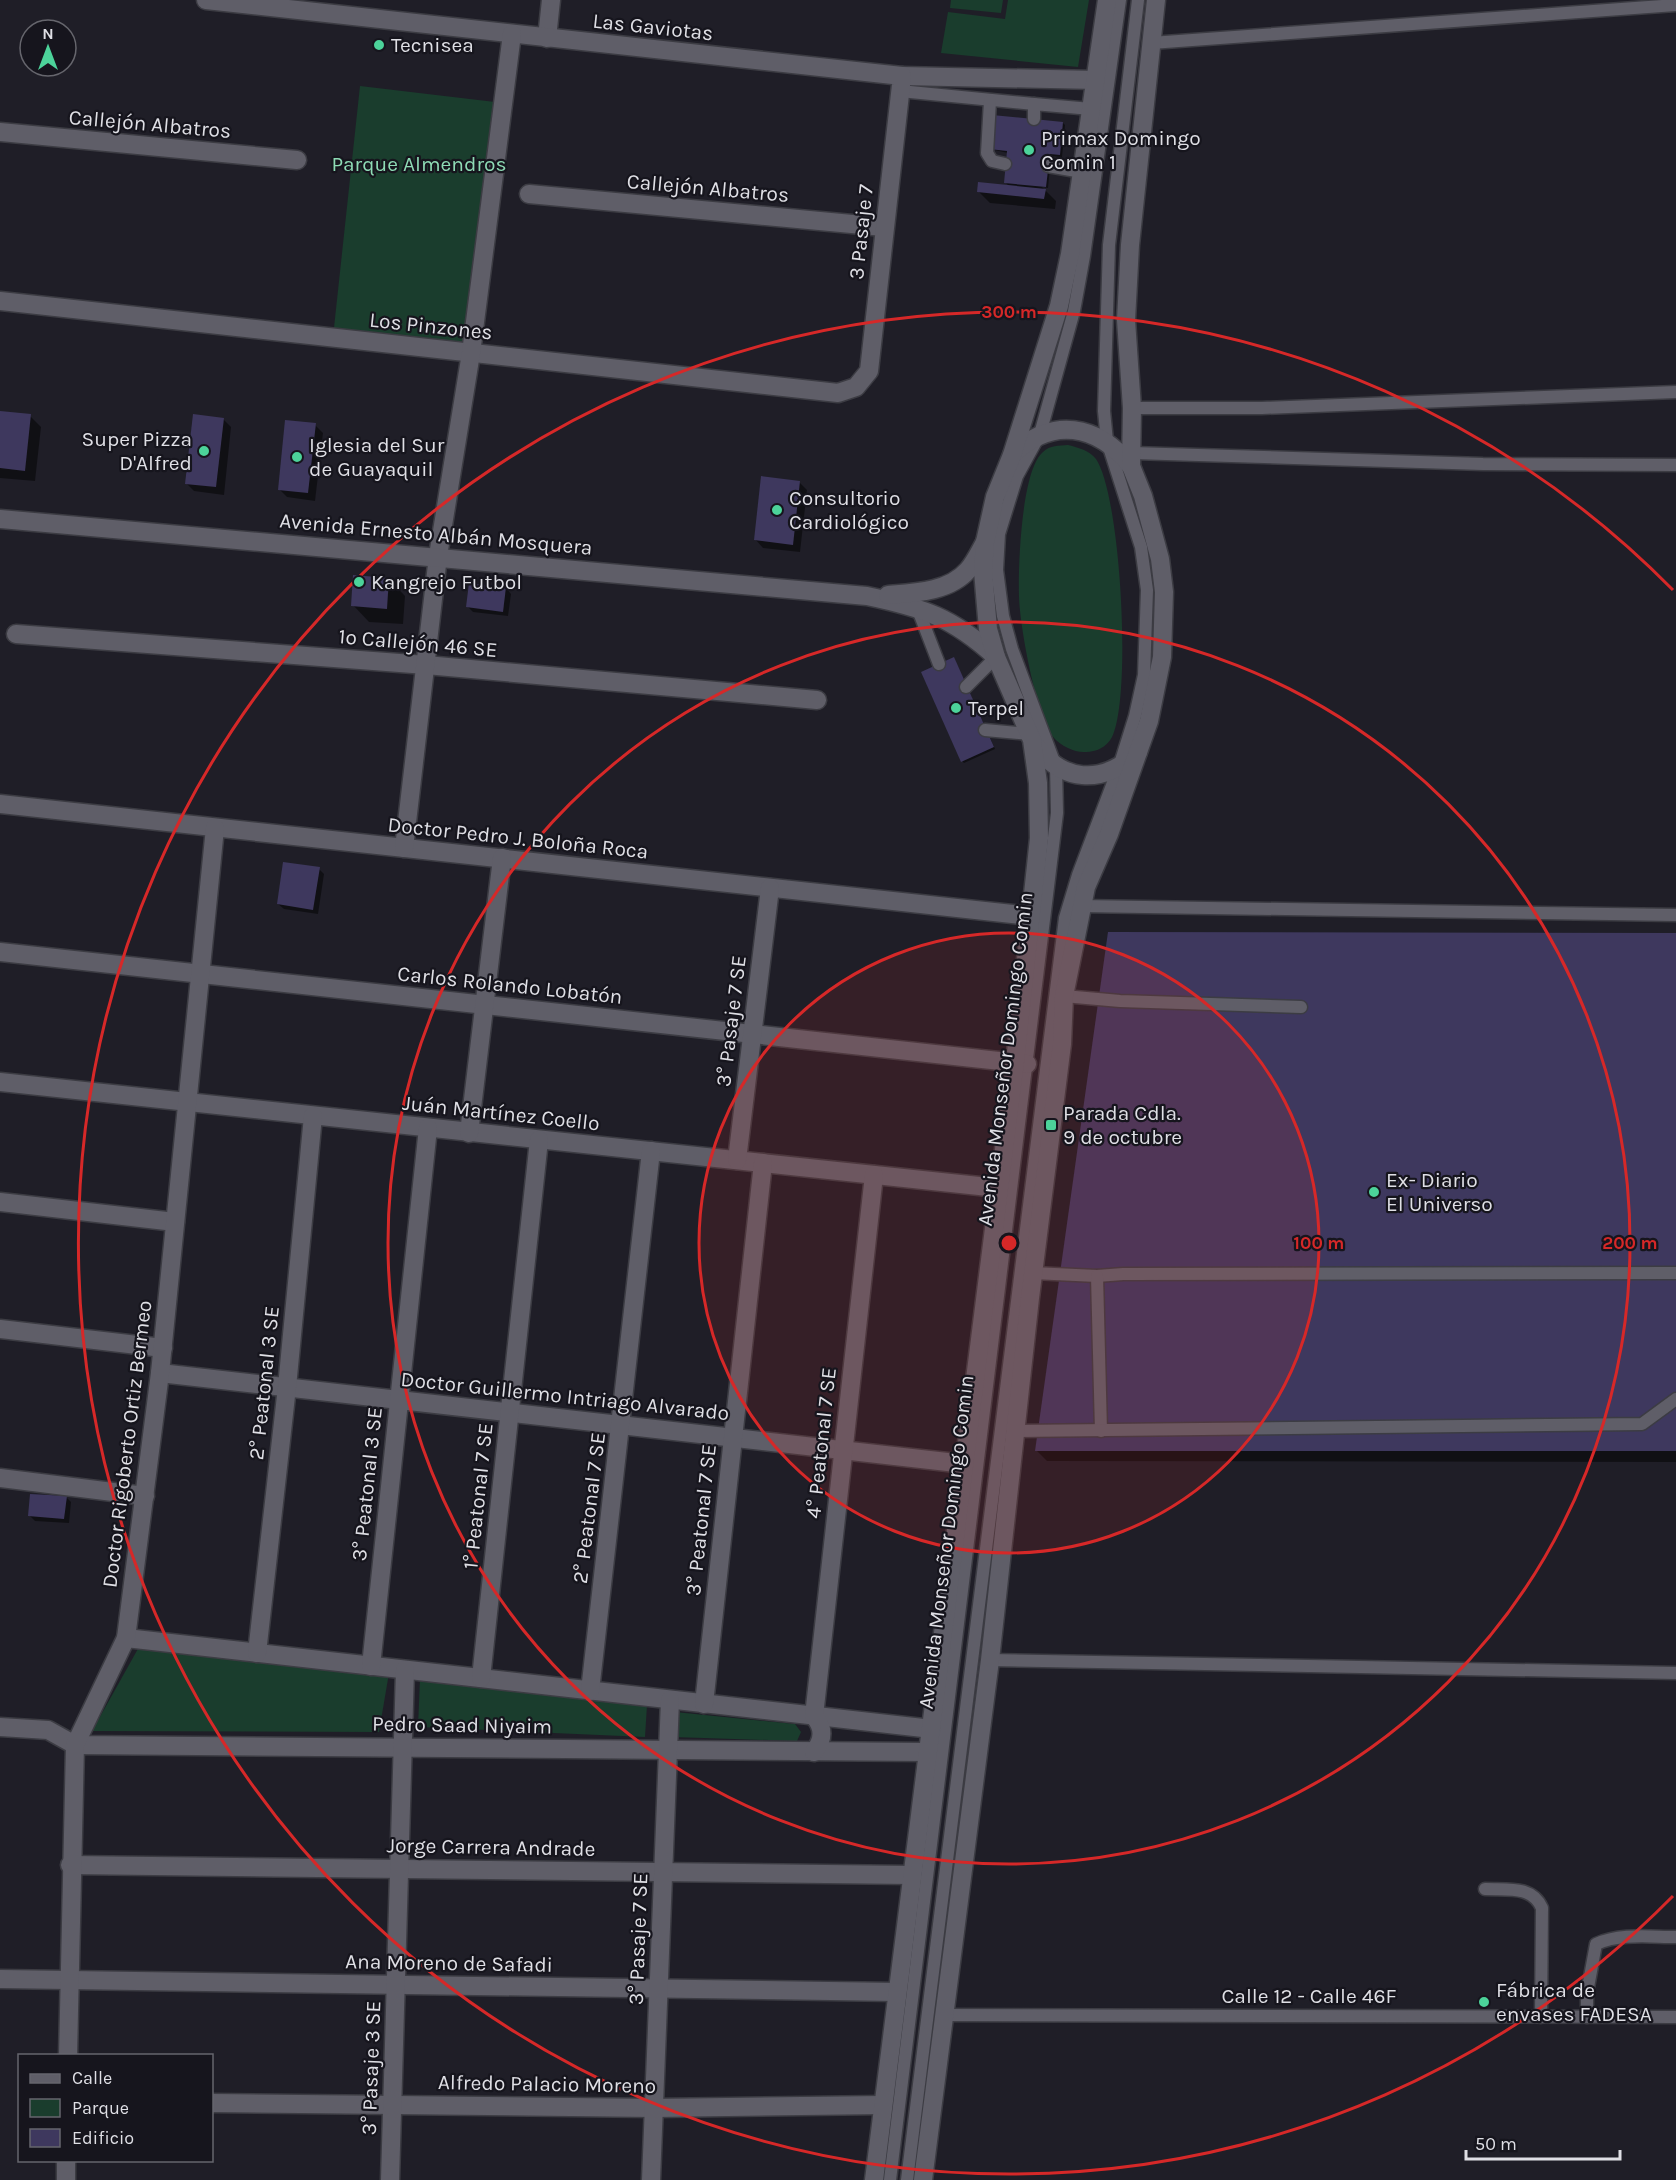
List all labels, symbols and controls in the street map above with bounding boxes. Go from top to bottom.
street label: Las Gaviotas [591,9,715,45]
north arrow [18,18,78,78]
text: N [42,24,54,43]
place label: Tecnisea [391,33,474,57]
marker: Tecnisea [372,38,386,52]
street label: Callejón Albatros [68,105,232,143]
place label: Primax Domingo Comin 1 [1041,126,1201,174]
marker: Primax Domingo Comin 1 [1022,143,1036,157]
park label: Parque Almendros [331,152,507,176]
street label: Callejón Albatros [626,169,790,207]
street label: 3 Pasaje 7 [844,183,878,281]
text: 300 m [981,301,1037,323]
street label: Los Pinzones [368,308,494,344]
place label: Super Pizza D'Alfred [82,427,192,475]
place label: Iglesia del Sur de Guayaquil [309,433,445,481]
marker: Super Pizza D'Alfred [197,444,211,458]
marker: Iglesia del Sur de Guayaquil [290,450,304,464]
place label: Consultorio Cardiológico [789,486,909,534]
marker: Consultorio Cardiológico [770,503,784,517]
street label: Avenida Ernesto Albán Mosquera [279,508,593,560]
place label: Kangrejo Futbol [371,570,522,594]
marker: Kangrejo Futbol [352,575,366,589]
street label: 1º Callejón 46 SE [338,624,498,662]
place label: Terpel [968,696,1024,720]
marker: Terpel [949,701,963,715]
street label: Doctor Pedro J. Boloña Roca [386,812,650,864]
street label: Avenida Monseñor Domingo Comin [973,891,1037,1227]
street label: 3° Pasaje 7 SE [711,954,751,1088]
street label: Carlos Rolando Lobatón [396,961,624,1009]
street label: Juán Martínez Coello [401,1091,601,1135]
place label: Parada Cdla. 9 de octubre [1063,1101,1182,1149]
marker: Parada Cdla. 9 de octubre [1044,1118,1058,1132]
place label: Ex- Diario El Universo [1386,1168,1493,1216]
marker: Ex- Diario El Universo [1367,1185,1381,1199]
text: 100 m [1294,1232,1344,1254]
text: 200 m [1602,1232,1658,1254]
centre of rings [999,1233,1019,1253]
street label: Doctor Rigoberto Ortiz Bermeo [97,1299,157,1589]
street label: 2° Peatonal 3 SE [244,1305,284,1461]
street label: 4° Peatonal 7 SE [801,1366,841,1520]
street label: Doctor Guillermo Intriago Alvarado [400,1367,730,1425]
street label: Avenida Monseñor Domingo Comin [914,1374,978,1710]
street label: 3° Peatonal 3 SE [347,1406,387,1562]
street label: 1° Peatonal 7 SE [458,1422,498,1570]
street label: 2° Peatonal 7 SE [568,1431,610,1585]
street label: 3° Peatonal 7 SE [681,1443,721,1597]
street label: Pedro Saad Niyaim [372,1711,552,1739]
street label: Jorge Carrera Andrade [386,1833,596,1861]
street label: 3° Pasaje 7 SE [624,1873,652,2005]
street label: Ana Moreno de Safadi [345,1949,553,1977]
place label: Fábrica de envases FADESA [1496,1978,1652,2026]
street label: Calle 12 - Calle 46F [1221,1984,1397,2008]
marker: Fábrica de envases FADESA [1477,1995,1491,2009]
street label: 3° Pasaje 3 SE [357,2000,385,2136]
legend [18,2054,213,2162]
text: Calle [72,2067,112,2089]
street label: Alfredo Palacio Moreno [438,2070,656,2098]
text: Parque [72,2097,129,2119]
scale bar [1466,2123,1620,2161]
text: Edificio [72,2127,134,2149]
text: 50 m [1475,2133,1517,2155]

